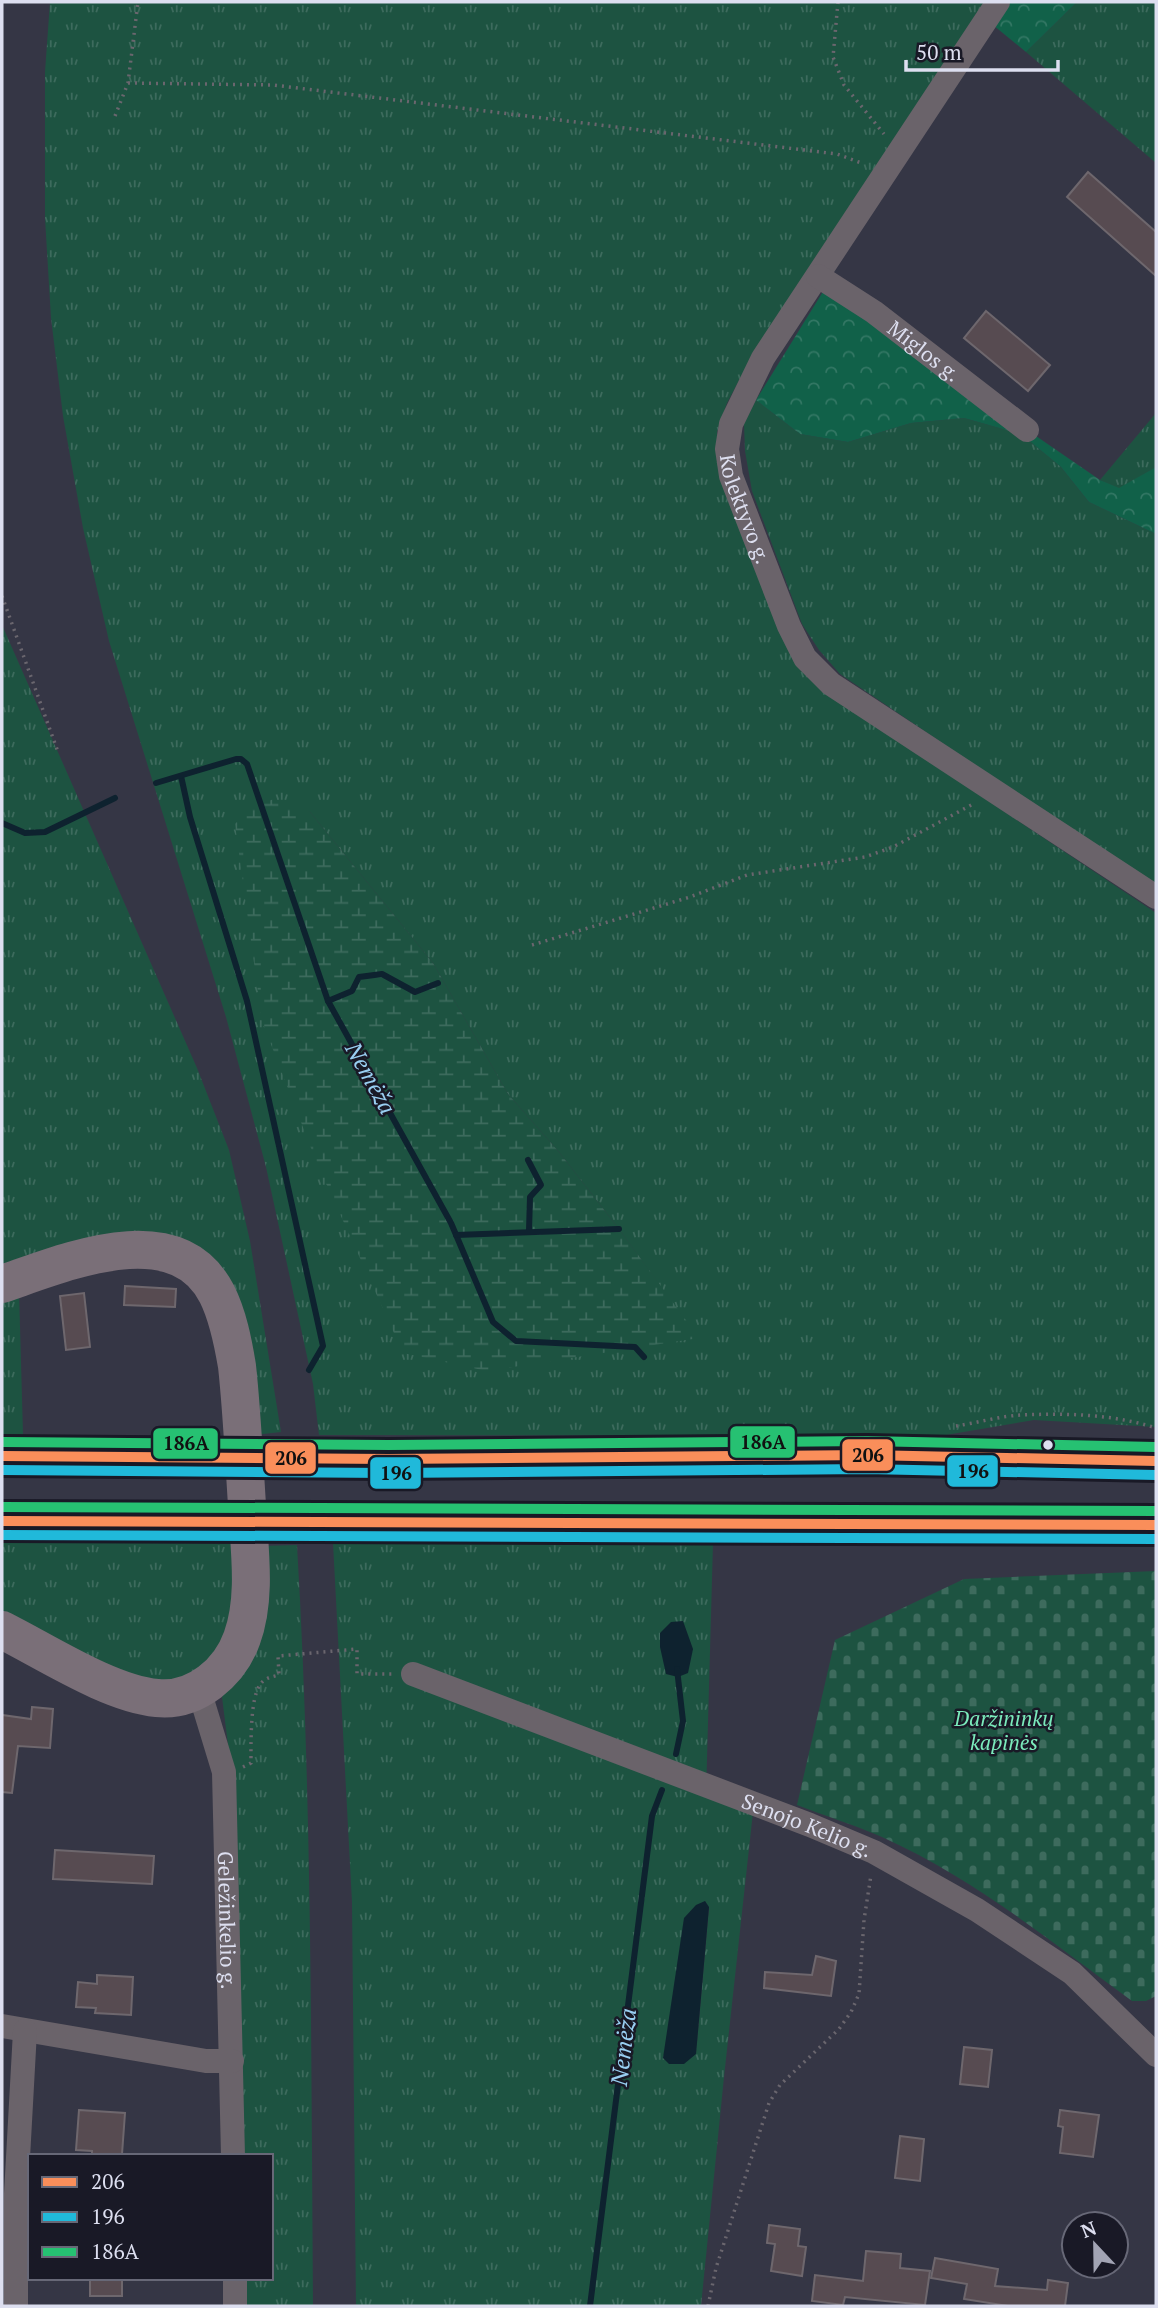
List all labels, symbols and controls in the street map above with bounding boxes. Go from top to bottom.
scale bar [906,28,1058,72]
text: 50 m [916,38,962,66]
street label: Miglos g. [882,314,966,388]
street label: Kolektyvo g. [714,452,778,568]
water label: Nemėža [338,1035,404,1120]
line badge: 186A [729,1425,796,1459]
line badge: 186A [152,1427,219,1460]
text: 186A [740,1429,786,1454]
text: 186A [163,1430,209,1455]
line badge: 206 [841,1438,894,1472]
unlabelled marker [1041,1438,1055,1452]
line badge: 206 [264,1441,317,1475]
text: 206 [852,1442,884,1467]
text: 206 [275,1445,307,1470]
line badge: 196 [946,1454,999,1488]
line badge: 196 [369,1456,422,1490]
text: 196 [957,1458,989,1483]
text: 196 [380,1460,412,1485]
park label: Daržininkų kapinės [953,1704,1054,1756]
street label: Senojo Kelio g. [738,1786,877,1864]
street label: Geležinkelio g. [212,1851,243,1990]
water label: Nemėža [603,2006,643,2089]
legend [28,2154,273,2280]
text: 206 [91,2167,125,2195]
text: 196 [91,2202,125,2230]
north arrow [1060,2210,1130,2280]
text: N [1077,2214,1100,2243]
text: 186A [91,2237,140,2265]

